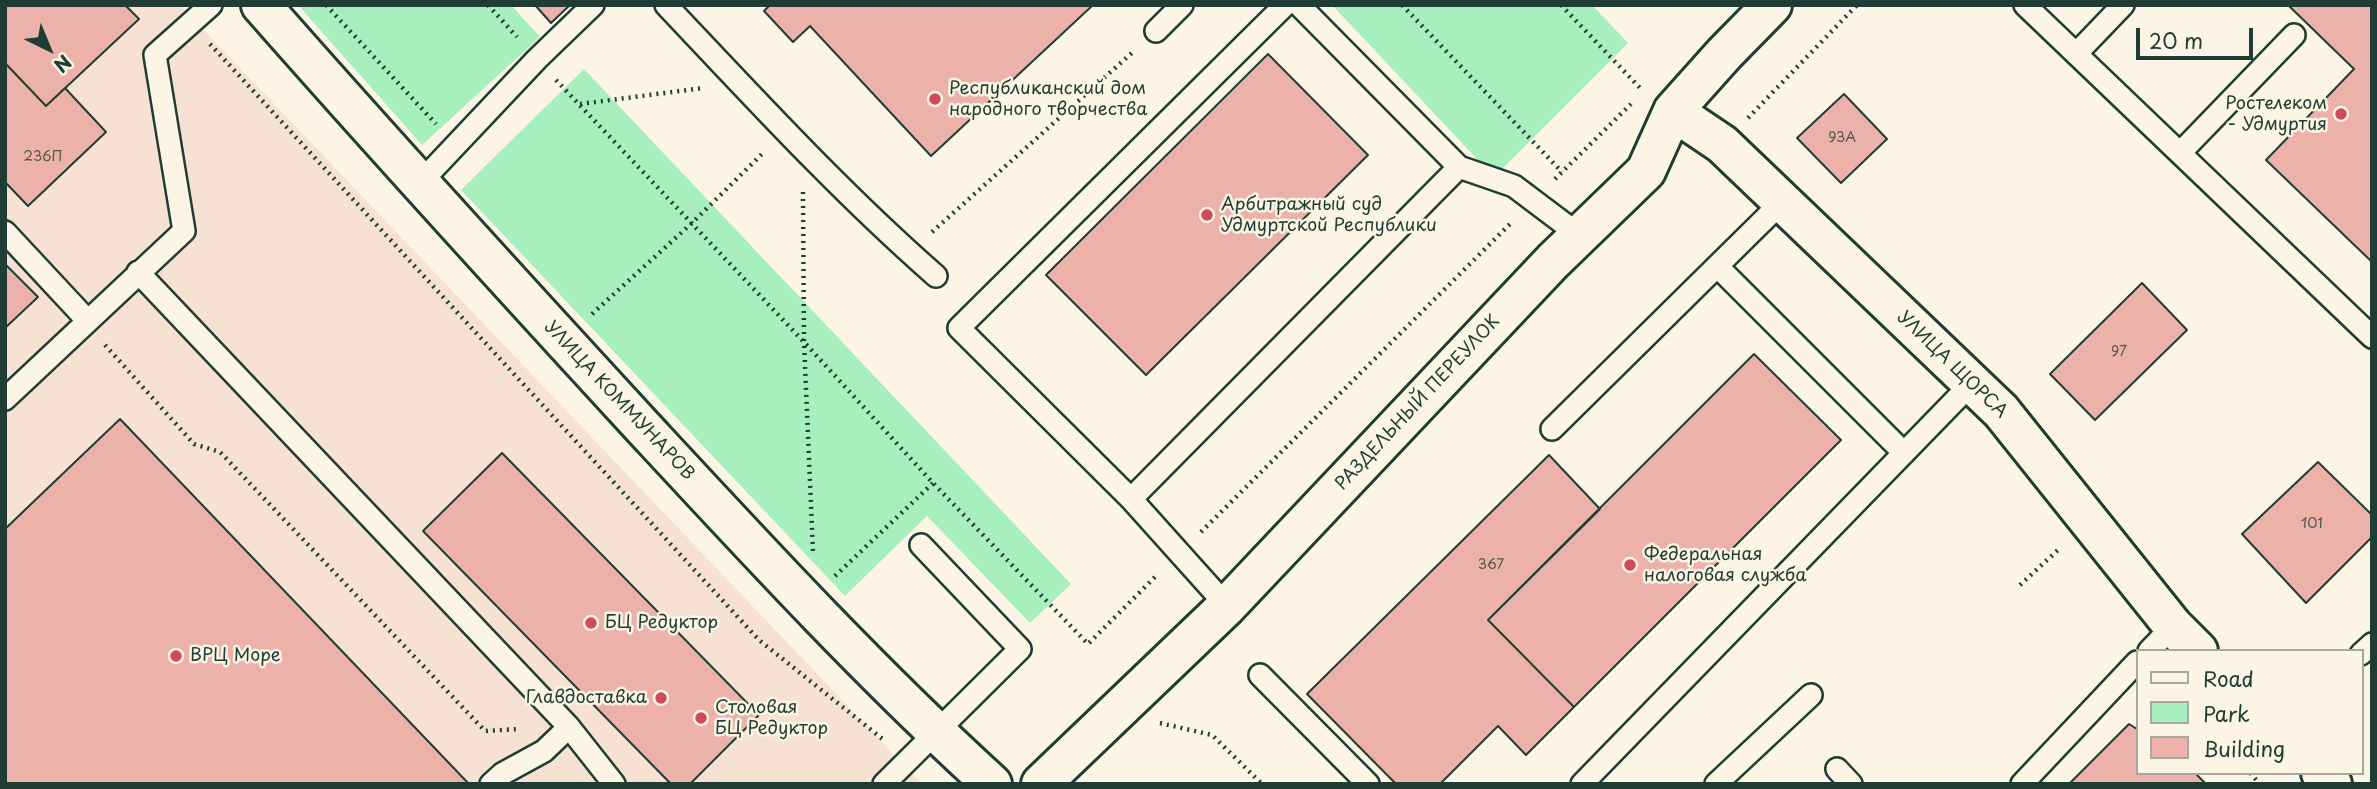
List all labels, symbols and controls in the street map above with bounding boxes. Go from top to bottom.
north arrow [14,14,84,84]
scale bar [2139,14,2256,58]
text: 20 m [2149,24,2203,56]
text: N [48,49,78,80]
place label: Республиканский дом народного творчества [949,78,1148,120]
marker: Республиканский дом народного творчества [927,91,943,107]
place label: Ростелеком - Удмуртия [2225,93,2327,136]
marker: Ростелеком - Удмуртия [2333,106,2349,122]
house number: 93А [1828,130,1856,146]
house number: 236П [23,149,63,165]
place label: Арбитражный суд Удмуртской Республики [1221,194,1437,236]
marker: Арбитражный суд Удмуртской Республики [1199,207,1215,223]
street label: УЛИЦА ЩОРСА [1893,307,2011,423]
street label: РАЗДЕЛЬНЫЙ ПЕРЕУЛОК [1331,311,1505,495]
street label: УЛИЦА КОММУНАРОВ [540,317,698,485]
house number: 97 [2111,344,2127,360]
house number: 101 [2301,516,2323,532]
place label: Федеральная налоговая служба [1644,544,1807,586]
house number: 367 [1478,557,1504,573]
marker: Федеральная налоговая служба [1622,557,1638,573]
place label: БЦ Редуктор [605,612,718,634]
marker: БЦ Редуктор [583,615,599,631]
place label: ВРЦ Море [190,645,281,667]
marker: ВРЦ Море [168,648,184,664]
legend [2136,649,2363,775]
text: Road [2203,662,2254,694]
place label: Главдоставка [526,687,647,709]
marker: Главдоставка [653,690,669,706]
place label: Столовая БЦ Редуктор [715,697,828,740]
text: Park [2203,697,2250,729]
marker: Столовая БЦ Редуктор [693,710,709,726]
text: Building [2203,732,2285,764]

